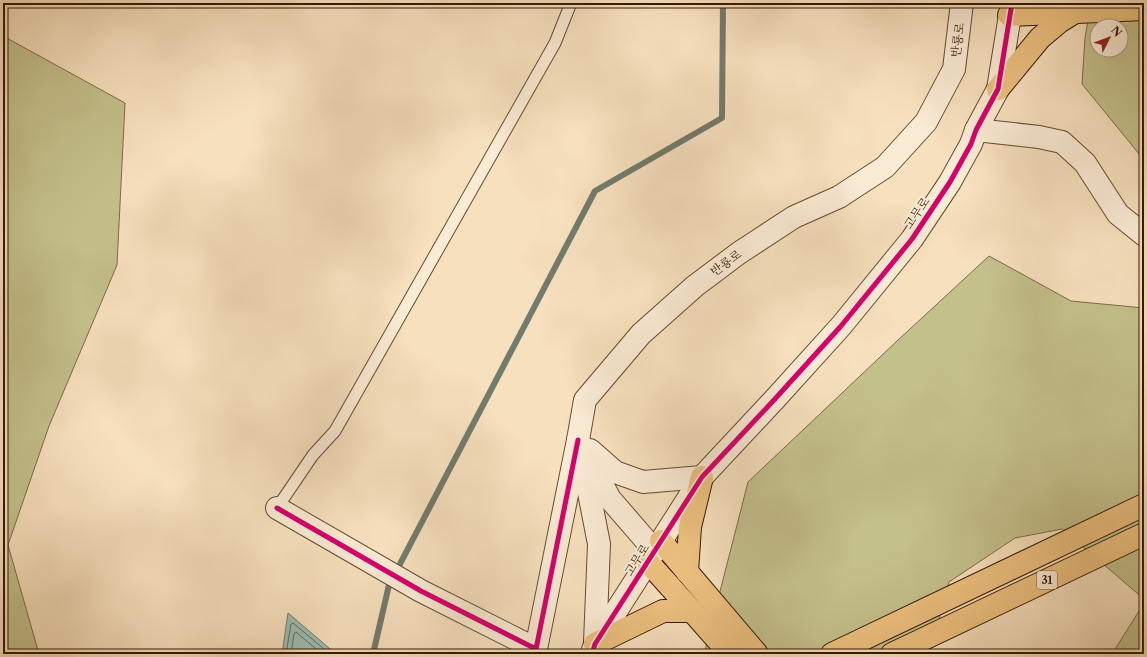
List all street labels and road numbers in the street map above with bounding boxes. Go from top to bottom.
street label: 반룡로 [948,21,967,58]
street label: 고무로 [901,194,933,231]
street label: 반룡로 [707,246,745,279]
street label: 고무로 [621,541,652,578]
road number: 31 [1037,571,1057,589]

